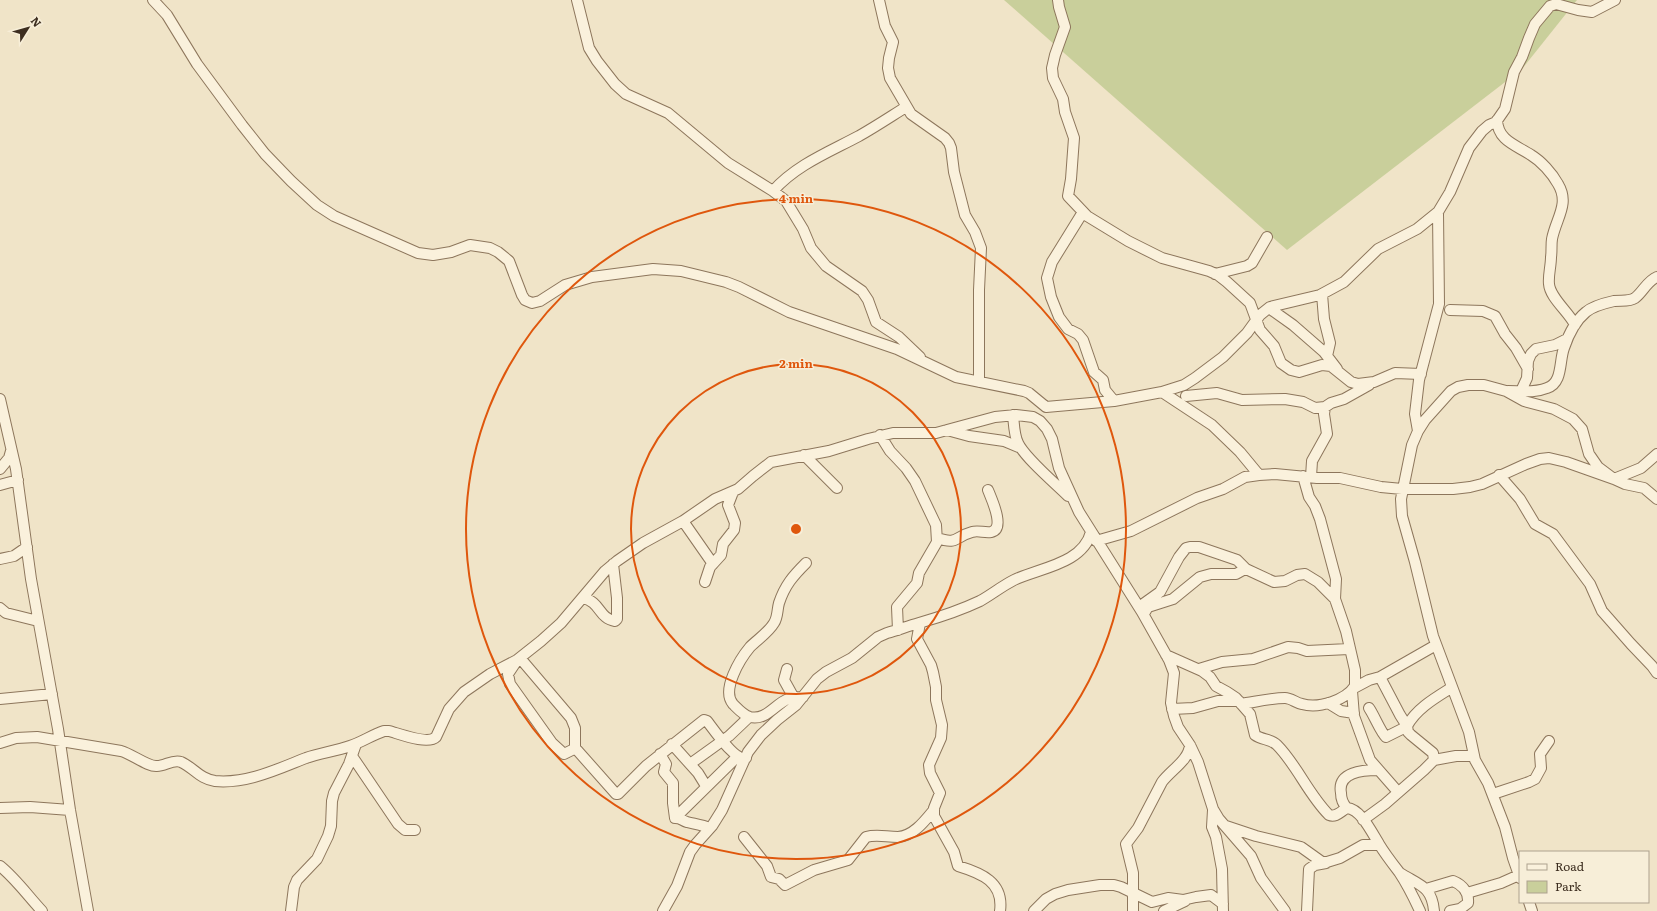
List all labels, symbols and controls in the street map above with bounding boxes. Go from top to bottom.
north arrow [8,8,48,48]
text: N [28,13,46,30]
text: 4 min [779,189,814,207]
text: 2 min [779,354,813,372]
centre of rings [789,522,803,536]
legend [1519,851,1649,903]
text: Road [1555,857,1585,875]
text: Park [1555,877,1582,895]

